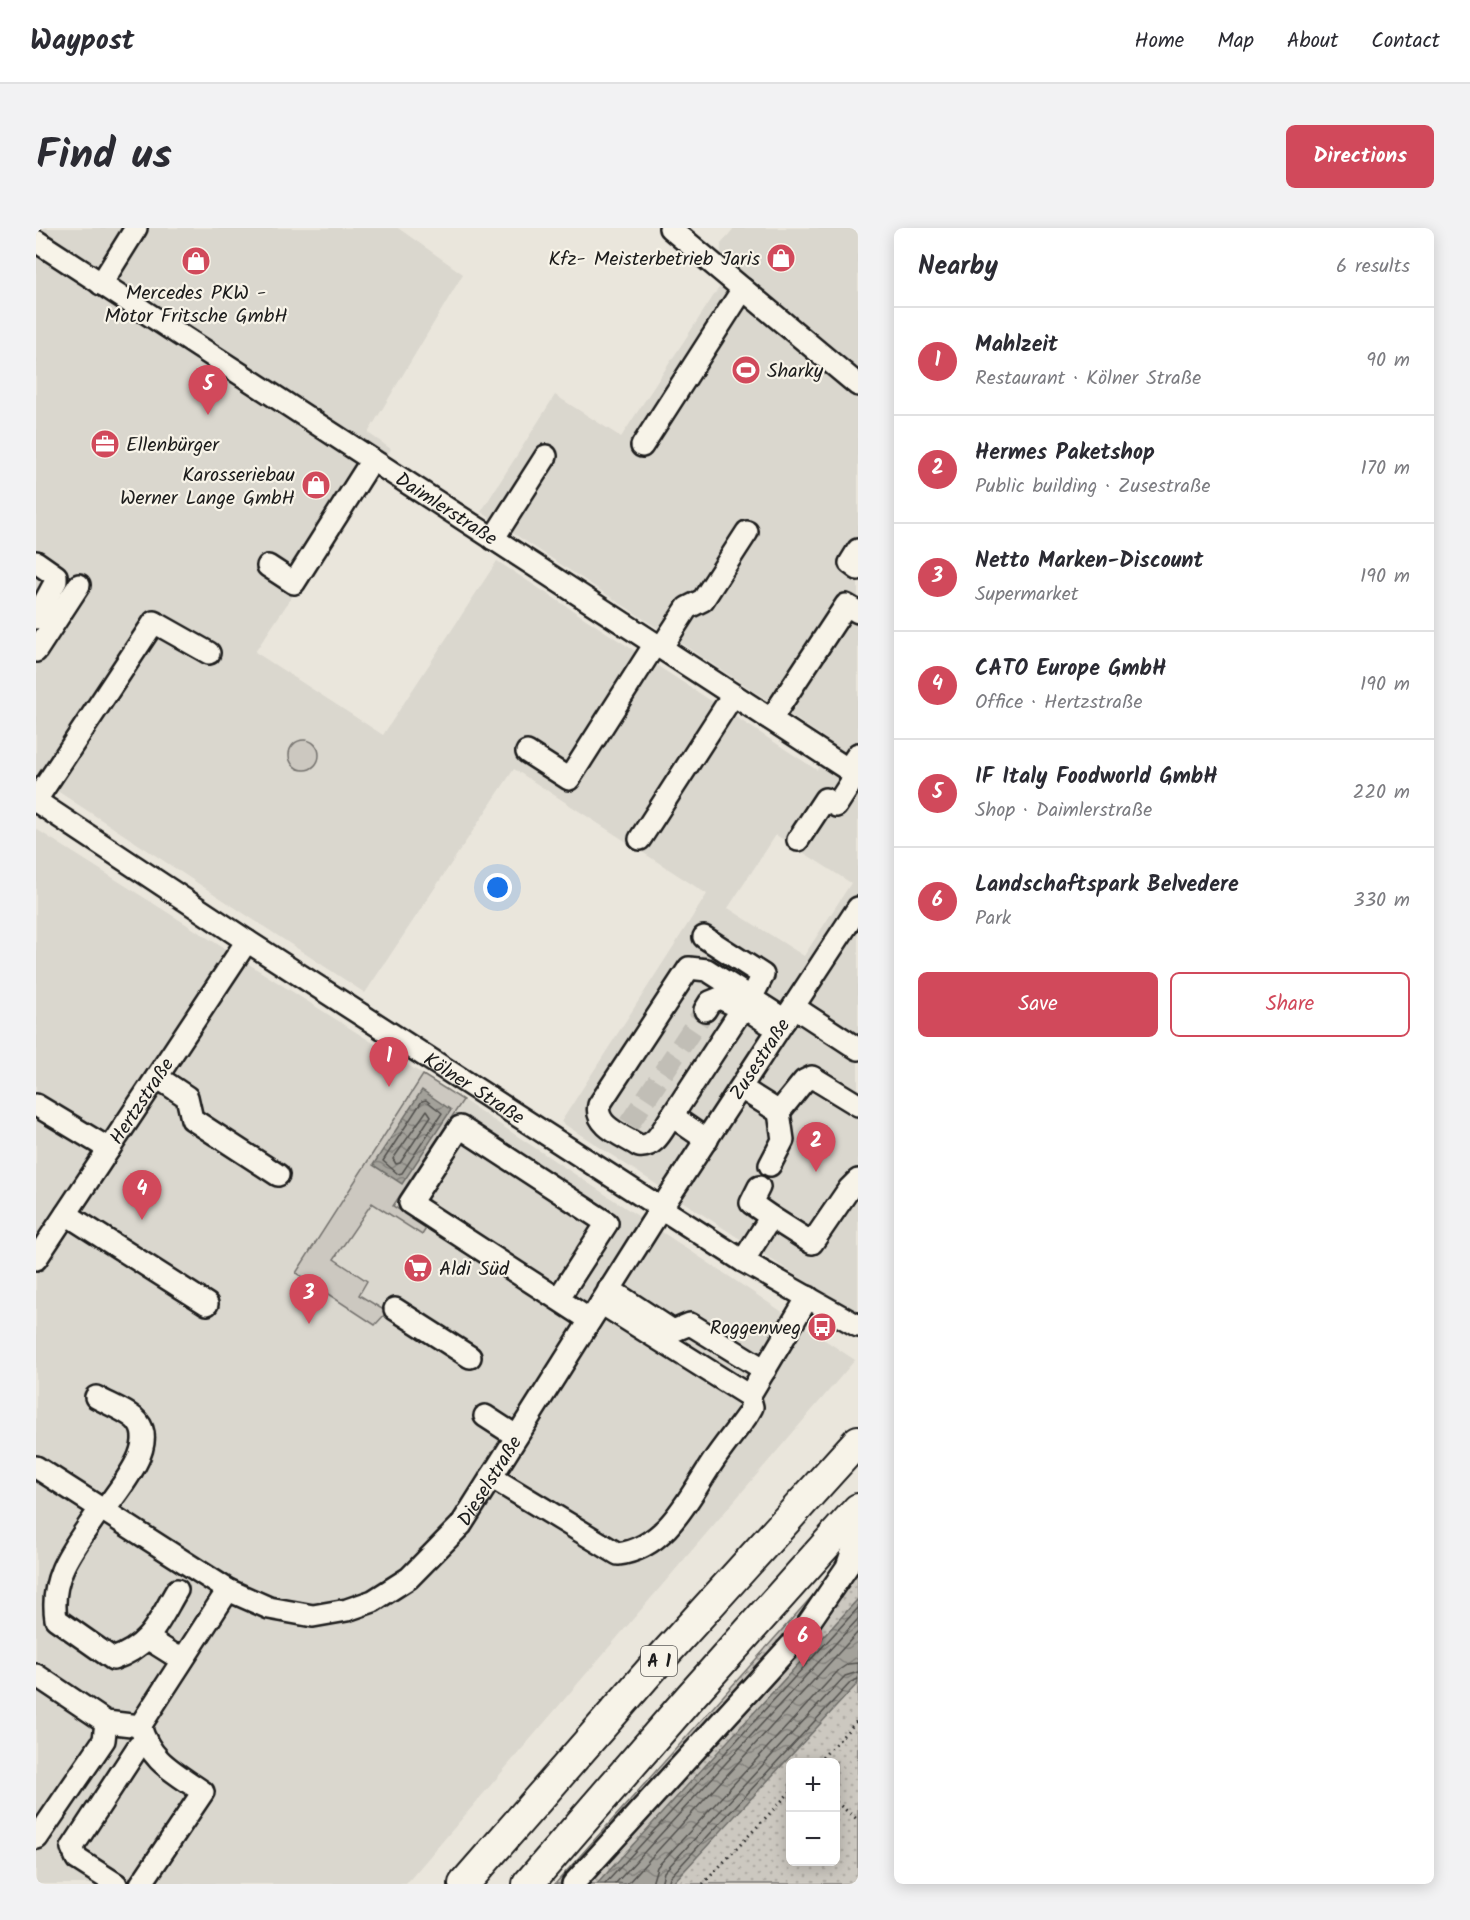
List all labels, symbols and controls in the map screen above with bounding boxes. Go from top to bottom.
text: Waypost [30,19,134,64]
text: Home [1135,25,1184,58]
text: Map [1217,25,1254,58]
text: About [1287,25,1338,58]
text: Contact [1371,25,1440,58]
text: Find us [36,123,172,190]
button: Directions [1286,125,1434,188]
shop icon: Kfz- Meisterbetrieb Jaris [765,242,797,274]
place label: Kfz- Meisterbetrieb Jaris [548,244,760,276]
shop icon: Mercedes PKW - Motor Fritsche GmbH [180,245,212,277]
text: Nearby [918,246,998,288]
text: 6 results [1336,251,1410,283]
place label: Mercedes PKW - Motor Fritsche GmbH [104,278,288,333]
text: Mahlzeit [975,328,1058,363]
text: 1 [934,345,941,377]
text: 90 m [1366,345,1410,377]
sports icon: Sharky [730,354,762,386]
place label: Sharky [767,356,824,388]
text: Restaurant · Kölner Straße [975,363,1201,395]
pin: 5 [188,366,228,415]
office icon: Ellenbürger [89,428,121,460]
place label: Ellenbürger [126,430,220,462]
text: Hermes Paketshop [975,436,1155,471]
text: 2 [932,453,943,485]
text: 170 m [1361,453,1410,485]
place label: Karosseriebau Werner Lange GmbH [120,460,295,515]
street label: Daimlerstraße [388,465,503,555]
shop icon: Karosseriebau Werner Lange GmbH [300,469,332,501]
text: Public building · Zusestraße [975,471,1211,503]
text: Netto Marken-Discount [975,544,1203,579]
text: 3 [932,561,943,593]
text: 190 m [1360,561,1410,593]
text: Supermarket [975,579,1078,611]
text: CATO Europe GmbH [975,652,1166,687]
text: 4 [932,669,943,701]
text: 190 m [1360,669,1410,701]
text: Office · Hertzstraße [975,687,1143,719]
text: IF Italy Foodworld GmbH [975,760,1218,795]
text: 5 [932,777,943,809]
text: 220 m [1353,777,1410,809]
text: Shop · Daimlerstraße [975,795,1152,827]
text: Landschaftspark Belvedere [975,868,1239,903]
your location [483,873,512,902]
text: 6 [932,885,943,917]
text: 330 m [1353,885,1410,917]
text: Park [975,903,1011,935]
button: Save [918,972,1158,1037]
button: Share [1170,972,1410,1037]
street label: Zusestraße [722,1012,800,1107]
pin: 1 [370,1038,408,1087]
street label: Kölner Straße [416,1045,531,1134]
street label: Hertzstraße [102,1052,183,1152]
pin: 2 [796,1122,836,1172]
pin: 4 [122,1170,162,1220]
supermarket icon: Aldi Süd [402,1252,434,1284]
place label: Aldi Süd [439,1254,510,1286]
pin: 3 [290,1274,328,1324]
bus stop icon: Roggenweg [806,1311,838,1343]
place label: Roggenweg [710,1313,801,1345]
street label: Dieselstraße [450,1430,531,1533]
pin: 6 [784,1618,822,1667]
road number: A 1 [641,1646,677,1676]
map controls [786,1758,840,1866]
button: + [786,1758,840,1812]
button: − [786,1812,840,1866]

